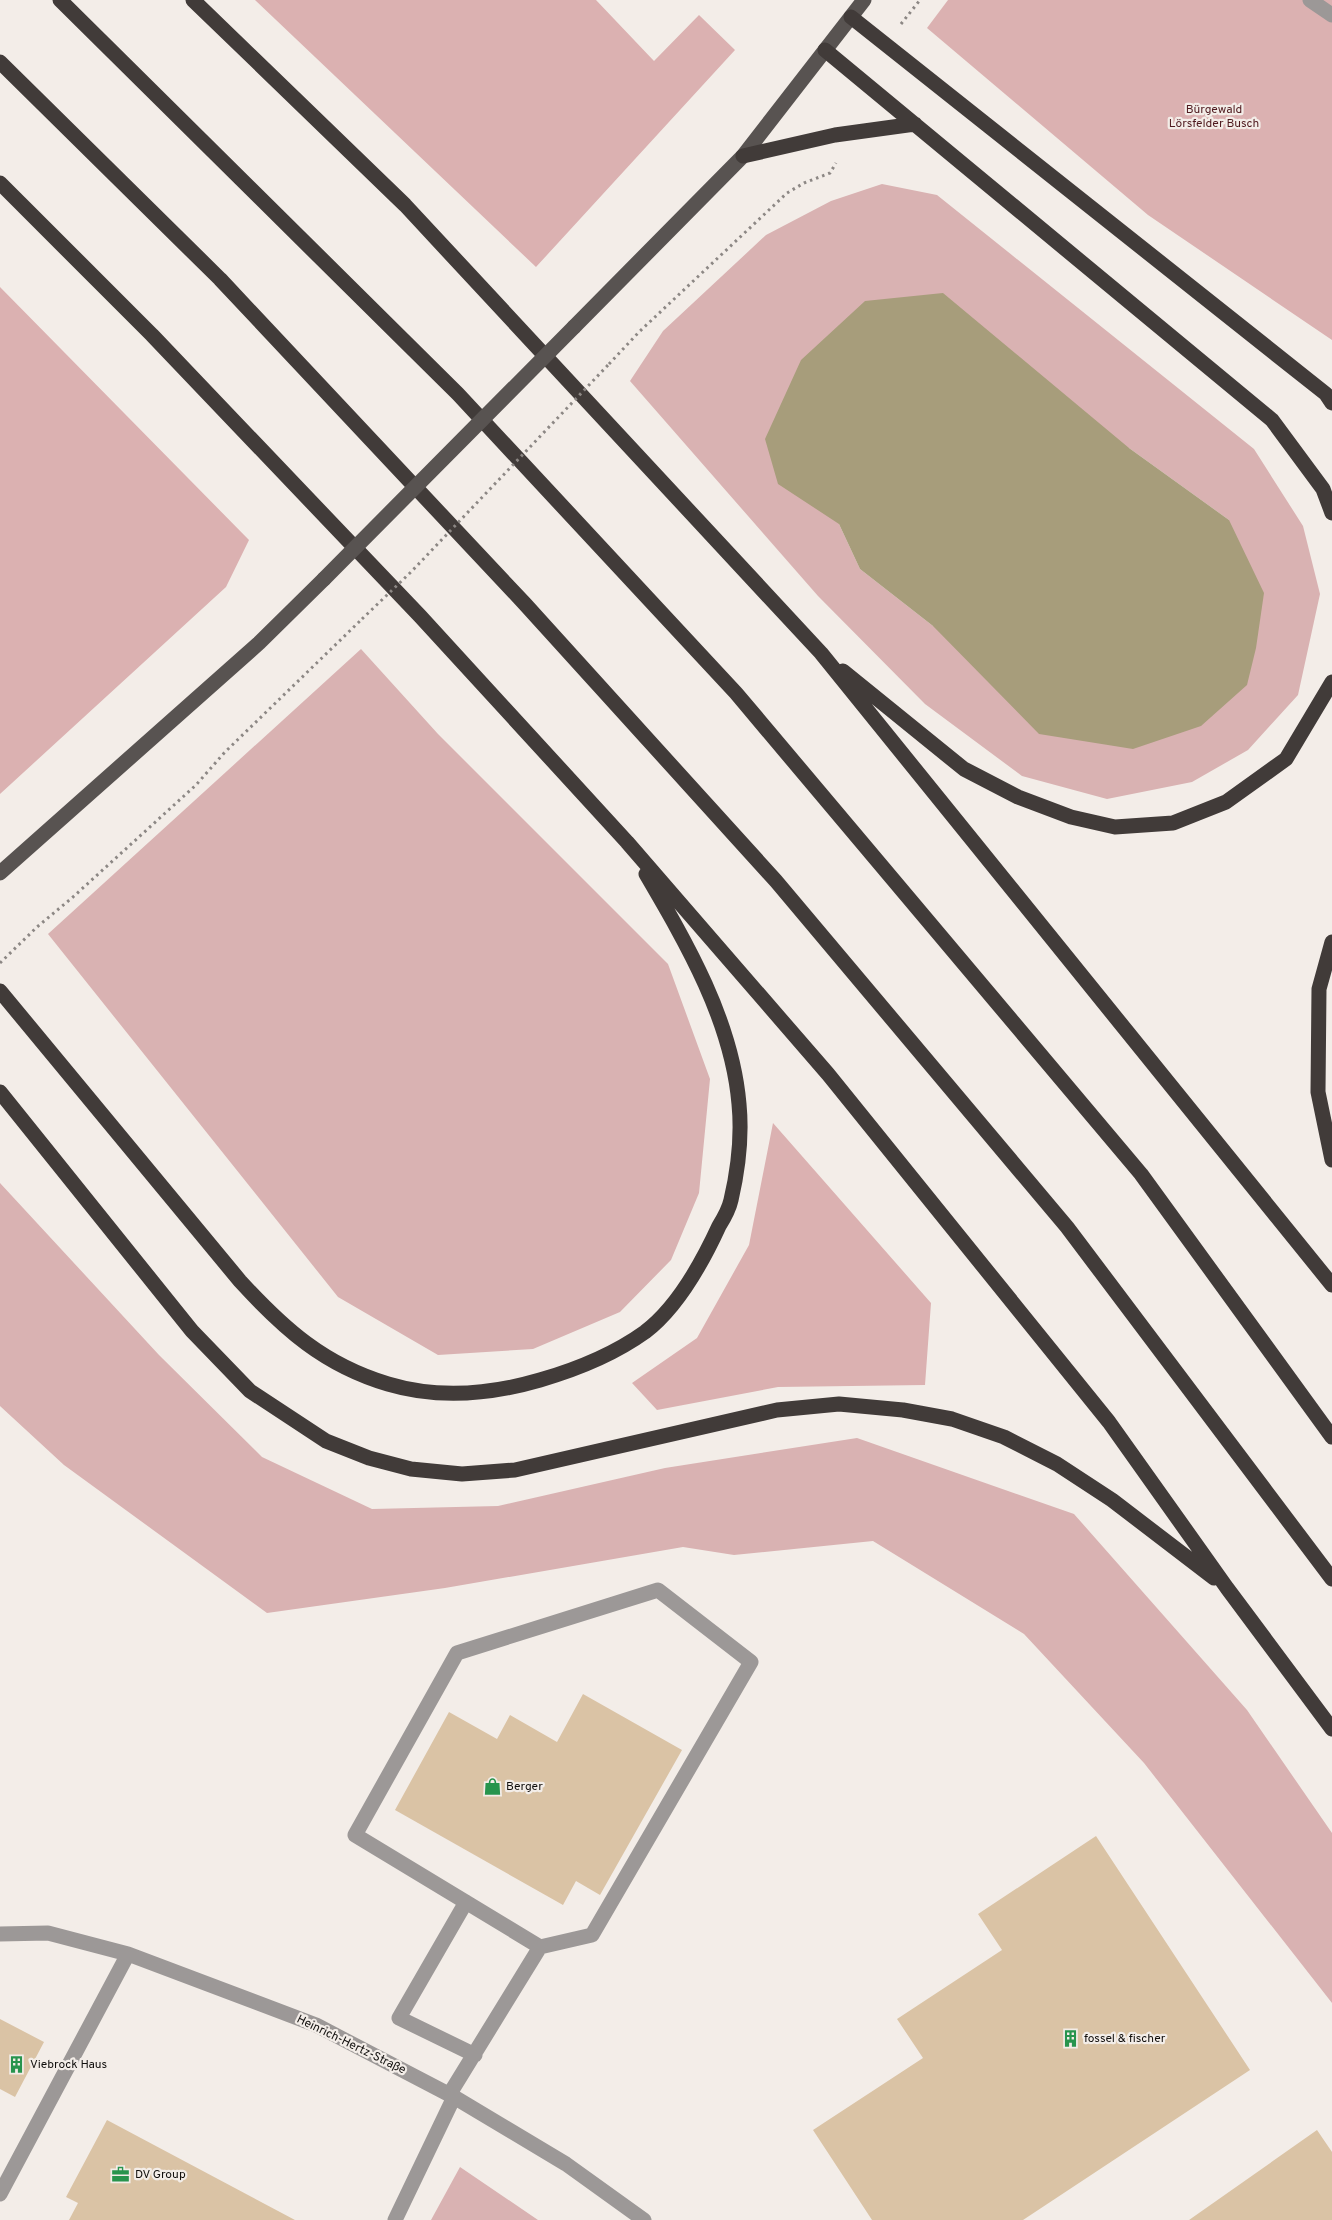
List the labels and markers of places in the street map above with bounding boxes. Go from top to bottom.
shop icon: Berger [482,1777,502,1797]
place label: Berger [506,1779,543,1795]
building icon: fossel & fischer [1060,2029,1080,2049]
place label: fossel & fischer [1084,2031,1166,2047]
building icon: Viebrock Haus [6,2055,26,2075]
place label: Viebrock Haus [30,2057,107,2073]
office icon: DV Group [111,2165,131,2185]
place label: DV Group [135,2167,186,2183]

